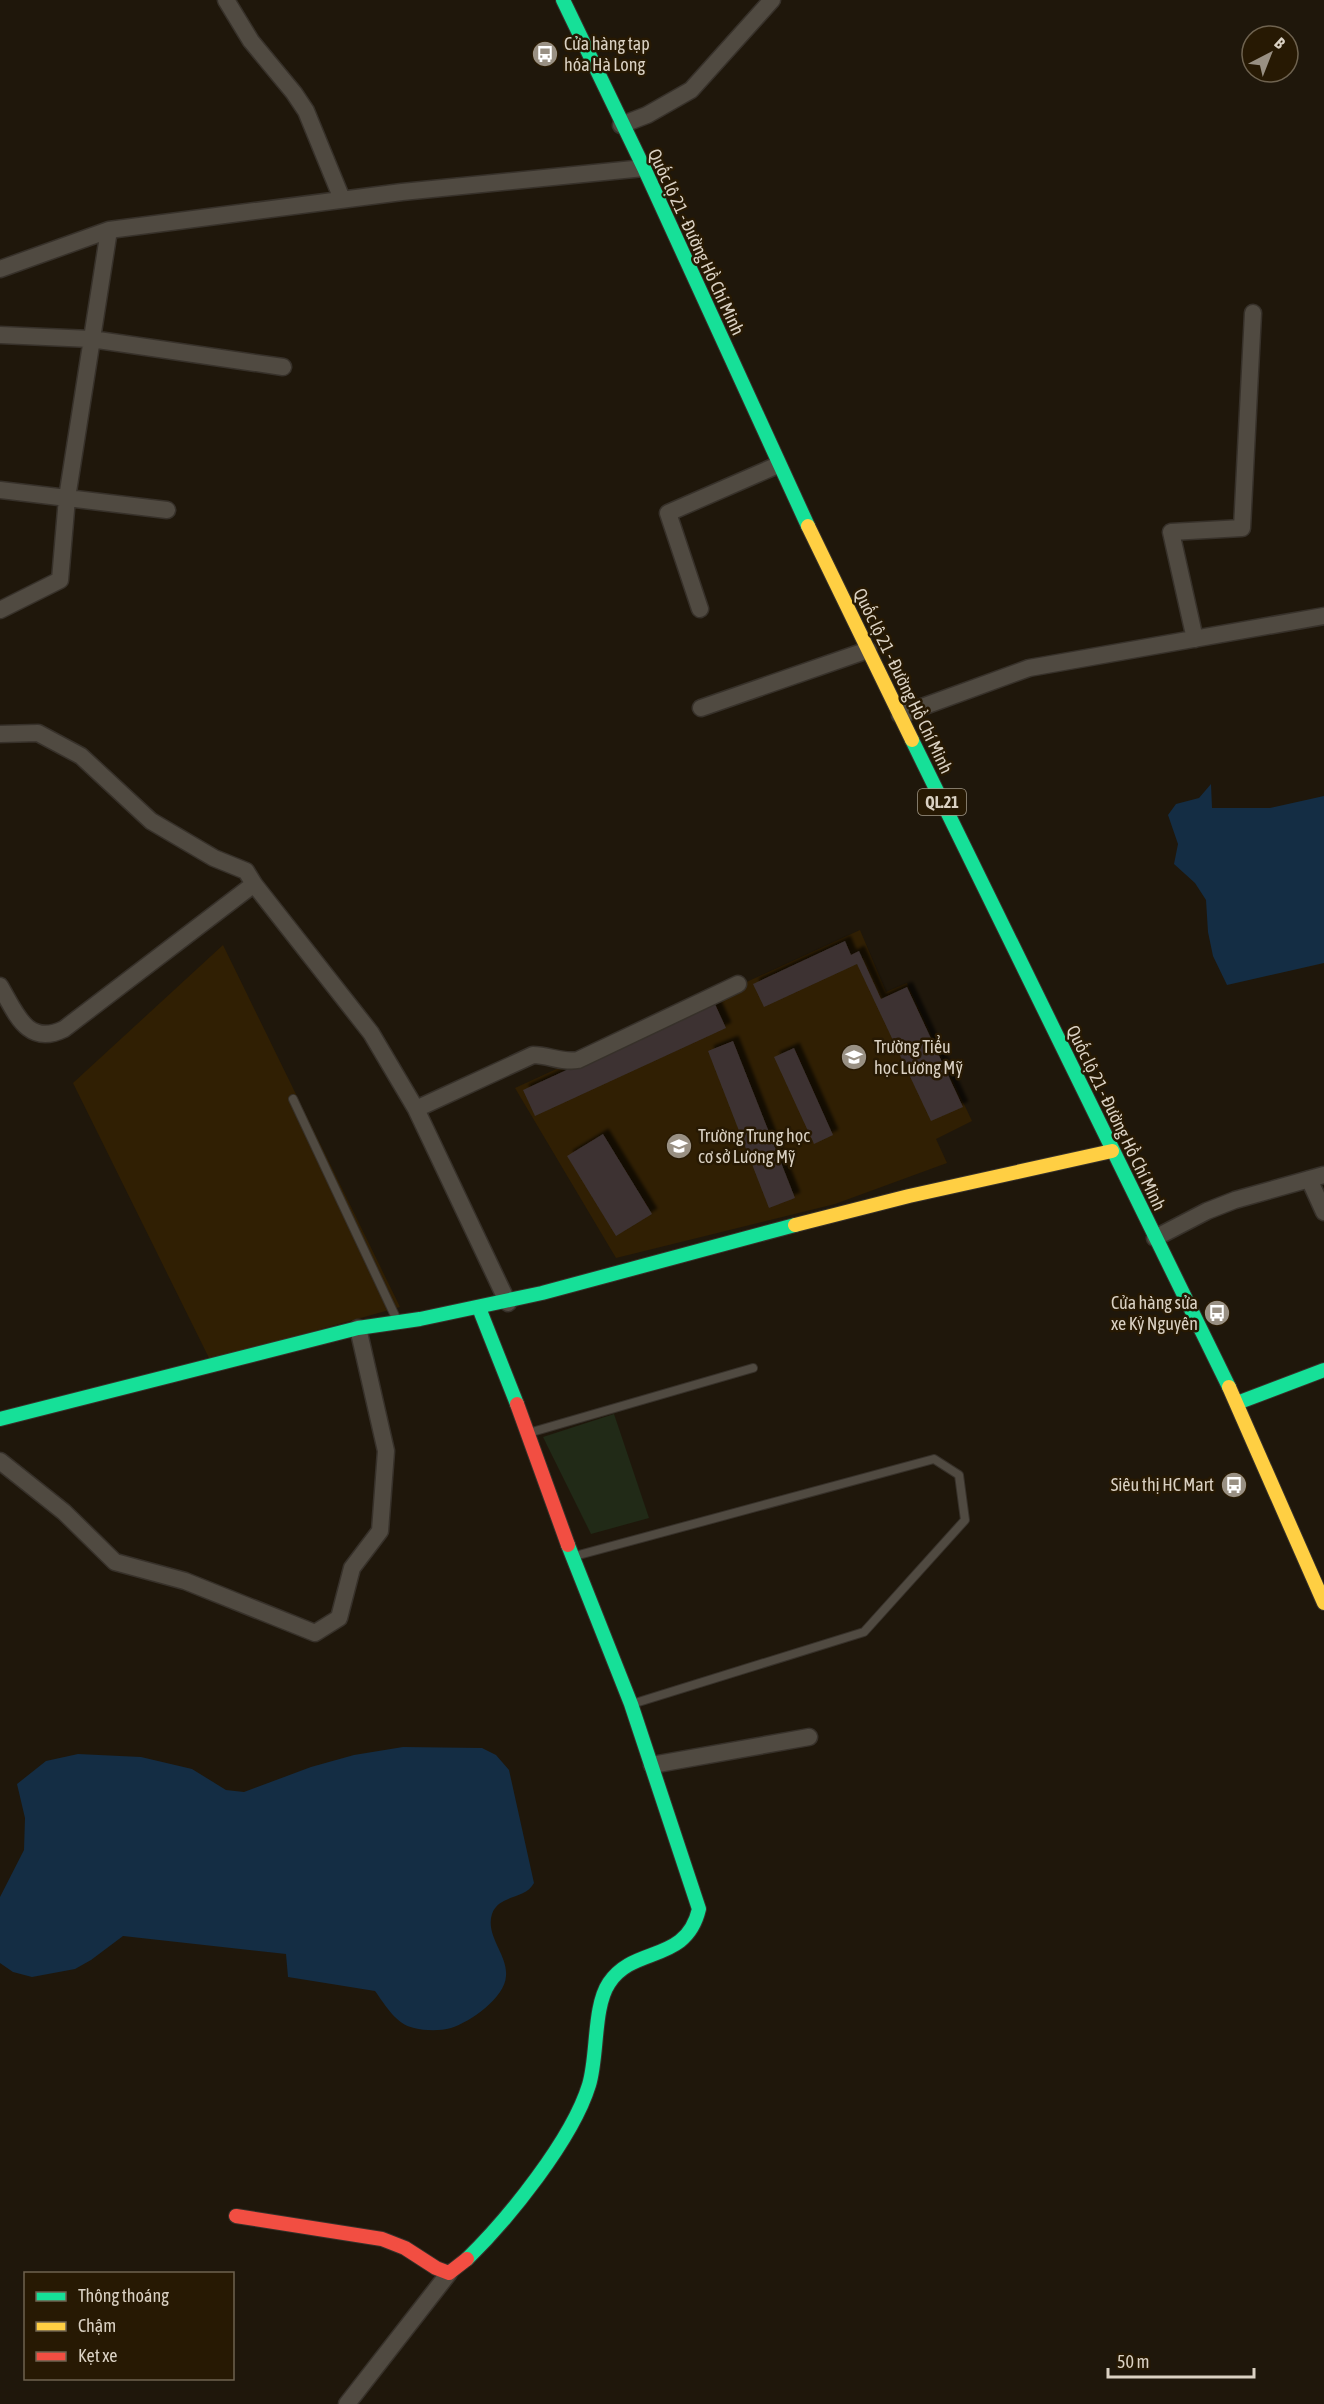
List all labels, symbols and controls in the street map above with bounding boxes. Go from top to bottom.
north arrow [1240,24,1300,84]
place label: Cửa hàng tạp hóa Hà Long [564,33,650,75]
text: B [1271,34,1289,52]
bus stop icon: Cửa hàng tạp hóa Hà Long [530,39,560,69]
street label: Quốc lộ 21 - Đường Hồ Chí Minh [644,145,750,338]
street label: Quốc lộ 21 - Đường Hồ Chí Minh [849,584,958,777]
road number: QL.21 [918,789,966,815]
street label: Quốc lộ 21 - Đường Hồ Chí Minh [1062,1021,1171,1214]
place label: Trường Tiểu học Lương Mỹ [874,1035,963,1078]
school or university icon: Trường Tiểu học Lương Mỹ [839,1042,869,1072]
place label: Trường Trung học cơ sở Lương Mỹ [698,1125,810,1167]
school or university icon: Trường Trung học cơ sở Lương Mỹ [664,1131,694,1161]
place label: Cửa hàng sửa xe Kỷ Nguyên [1111,1292,1198,1334]
bus stop icon: Cửa hàng sửa xe Kỷ Nguyên [1202,1298,1232,1328]
bus stop icon: Siêu thị HC Mart [1219,1470,1249,1500]
place label: Siêu thị HC Mart [1111,1474,1214,1495]
legend [24,2272,234,2380]
text: Thông thoáng [78,2285,169,2306]
text: Chậm [78,2315,116,2336]
scale bar [1108,2341,1254,2379]
text: Kẹt xe [78,2345,118,2366]
text: 50 m [1117,2351,1149,2372]

